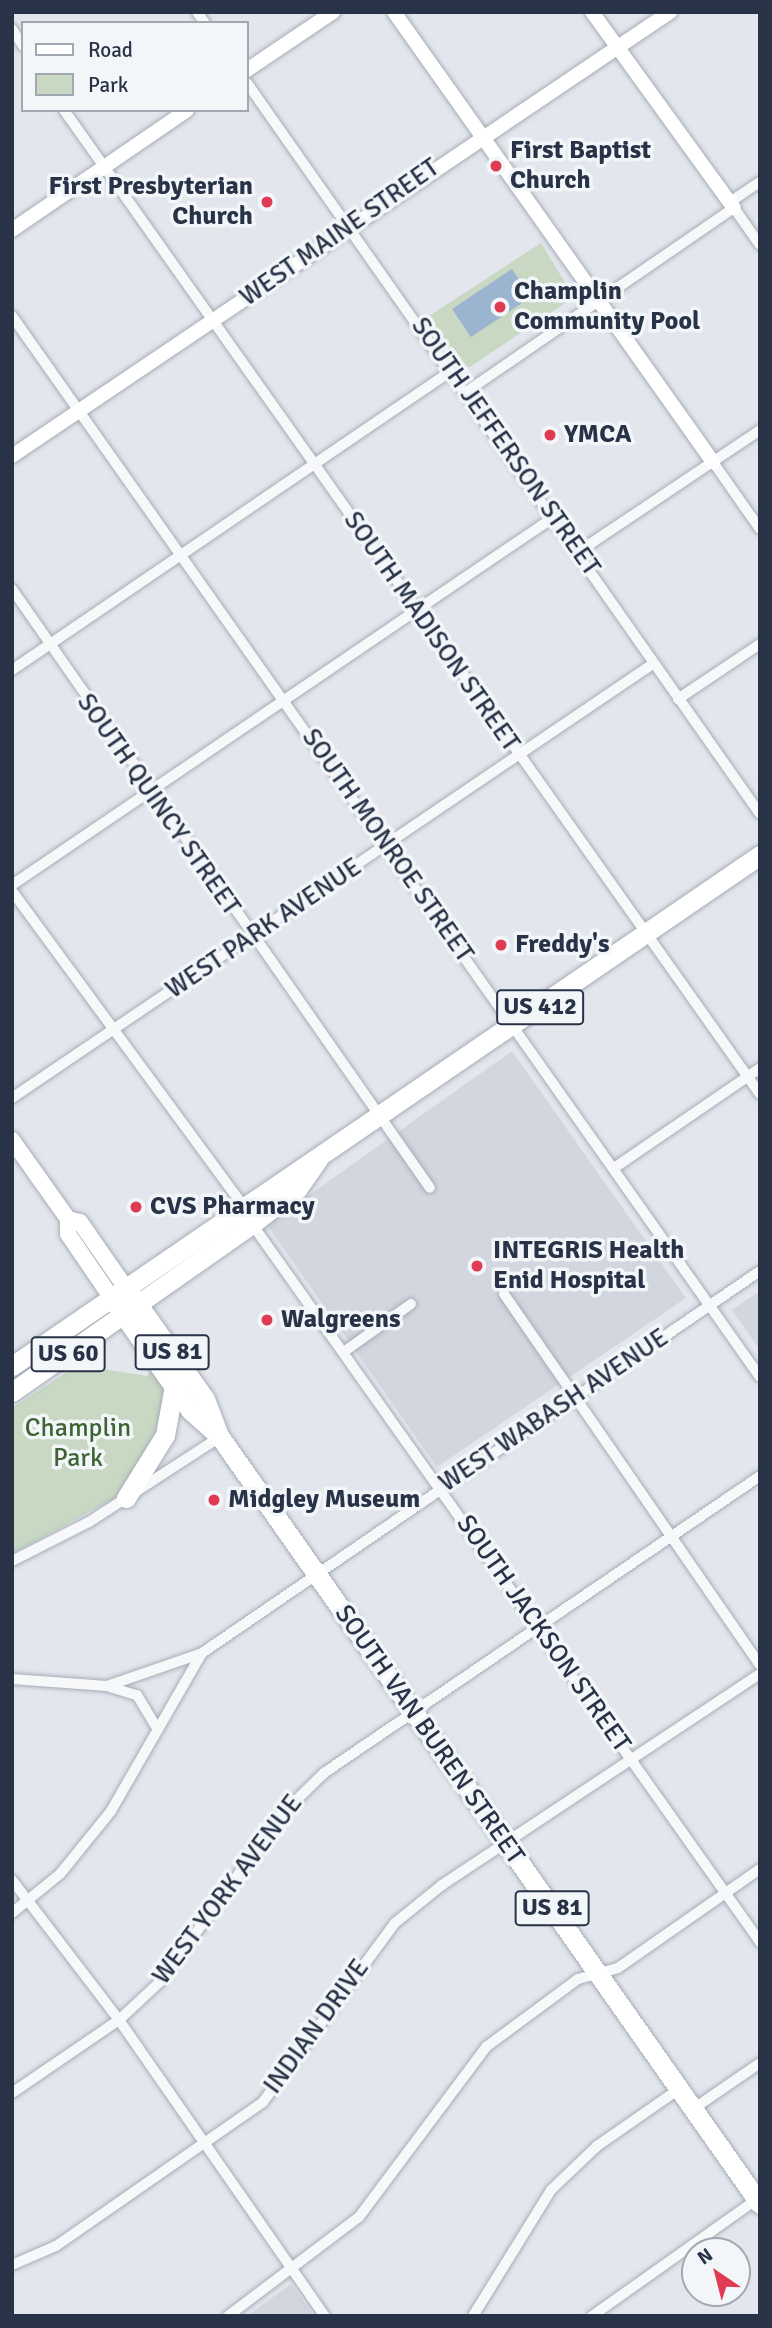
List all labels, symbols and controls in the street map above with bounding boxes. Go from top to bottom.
legend [21,21,248,112]
text: Road [88,37,133,63]
text: Park [88,72,128,98]
place label: First Baptist Church [510,135,651,196]
street label: WEST MAINE STREET [234,153,446,313]
marker: First Baptist Church [488,158,504,174]
place label: First Presbyterian Church [48,171,253,232]
marker: First Presbyterian Church [259,194,275,210]
place label: Champlin Community Pool [514,276,700,338]
marker: Champlin Community Pool [492,299,508,315]
street label: SOUTH JEFFERSON STREET [404,312,606,582]
place label: YMCA [564,419,632,451]
marker: YMCA [542,427,558,443]
street label: SOUTH MADISON STREET [336,506,526,758]
street label: SOUTH QUINCY STREET [70,688,246,922]
street label: SOUTH MONROE STREET [295,723,479,969]
street label: WEST PARK AVENUE [160,852,368,1006]
place label: Freddy's [515,929,610,961]
marker: Freddy's [493,937,509,953]
road number: US 412 [494,987,586,1028]
place label: CVS Pharmacy [150,1191,315,1223]
marker: CVS Pharmacy [128,1199,144,1215]
place label: INTEGRIS Health Enid Hospital [493,1235,684,1296]
marker: INTEGRIS Health Enid Hospital [467,1256,487,1276]
place label: Walgreens [281,1304,400,1336]
marker: Walgreens [259,1312,275,1328]
street label: WEST WABASH AVENUE [433,1323,675,1499]
road number: US 81 [134,1332,210,1372]
road number: US 60 [29,1334,106,1374]
park label: Champlin Park [25,1413,131,1474]
place label: Midgley Museum [228,1484,420,1516]
marker: Midgley Museum [206,1492,222,1508]
street label: SOUTH JACKSON STREET [449,1510,637,1758]
street label: SOUTH VAN BUREN STREET [328,1599,530,1871]
street label: WEST YORK AVENUE [146,1789,310,1991]
road number: US 81 [514,1887,590,1928]
street label: INDIAN DRIVE [258,1954,376,2100]
north arrow [681,2237,751,2307]
text: N [693,2243,717,2270]

